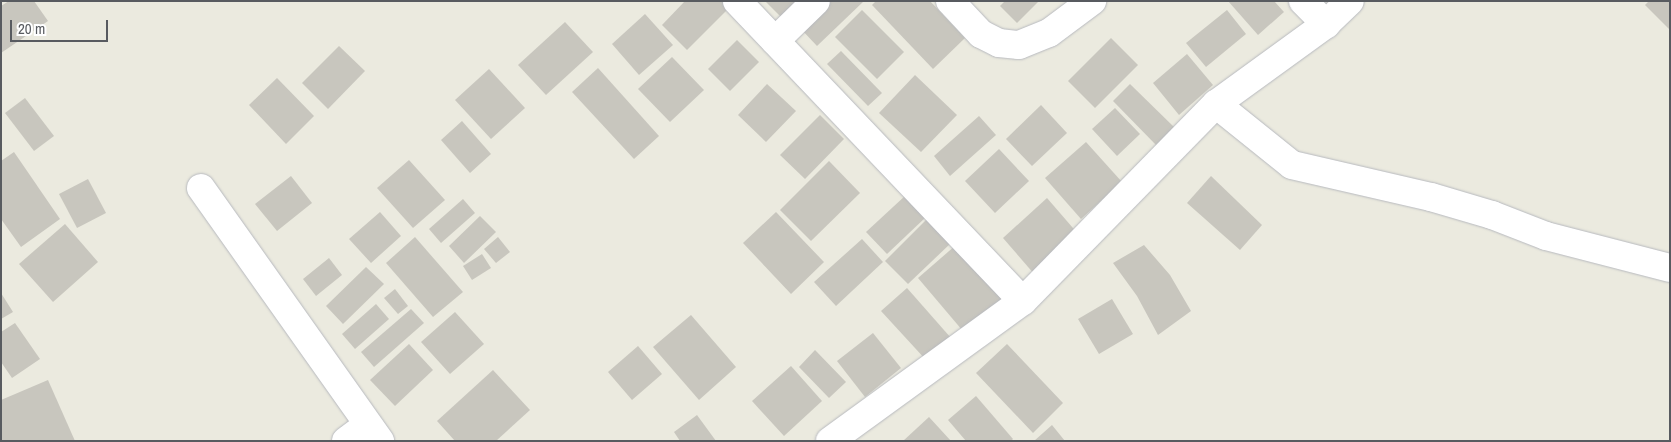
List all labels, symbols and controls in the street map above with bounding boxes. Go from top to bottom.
scale bar [12,10,110,42]
text: 20 m [18,18,45,39]

